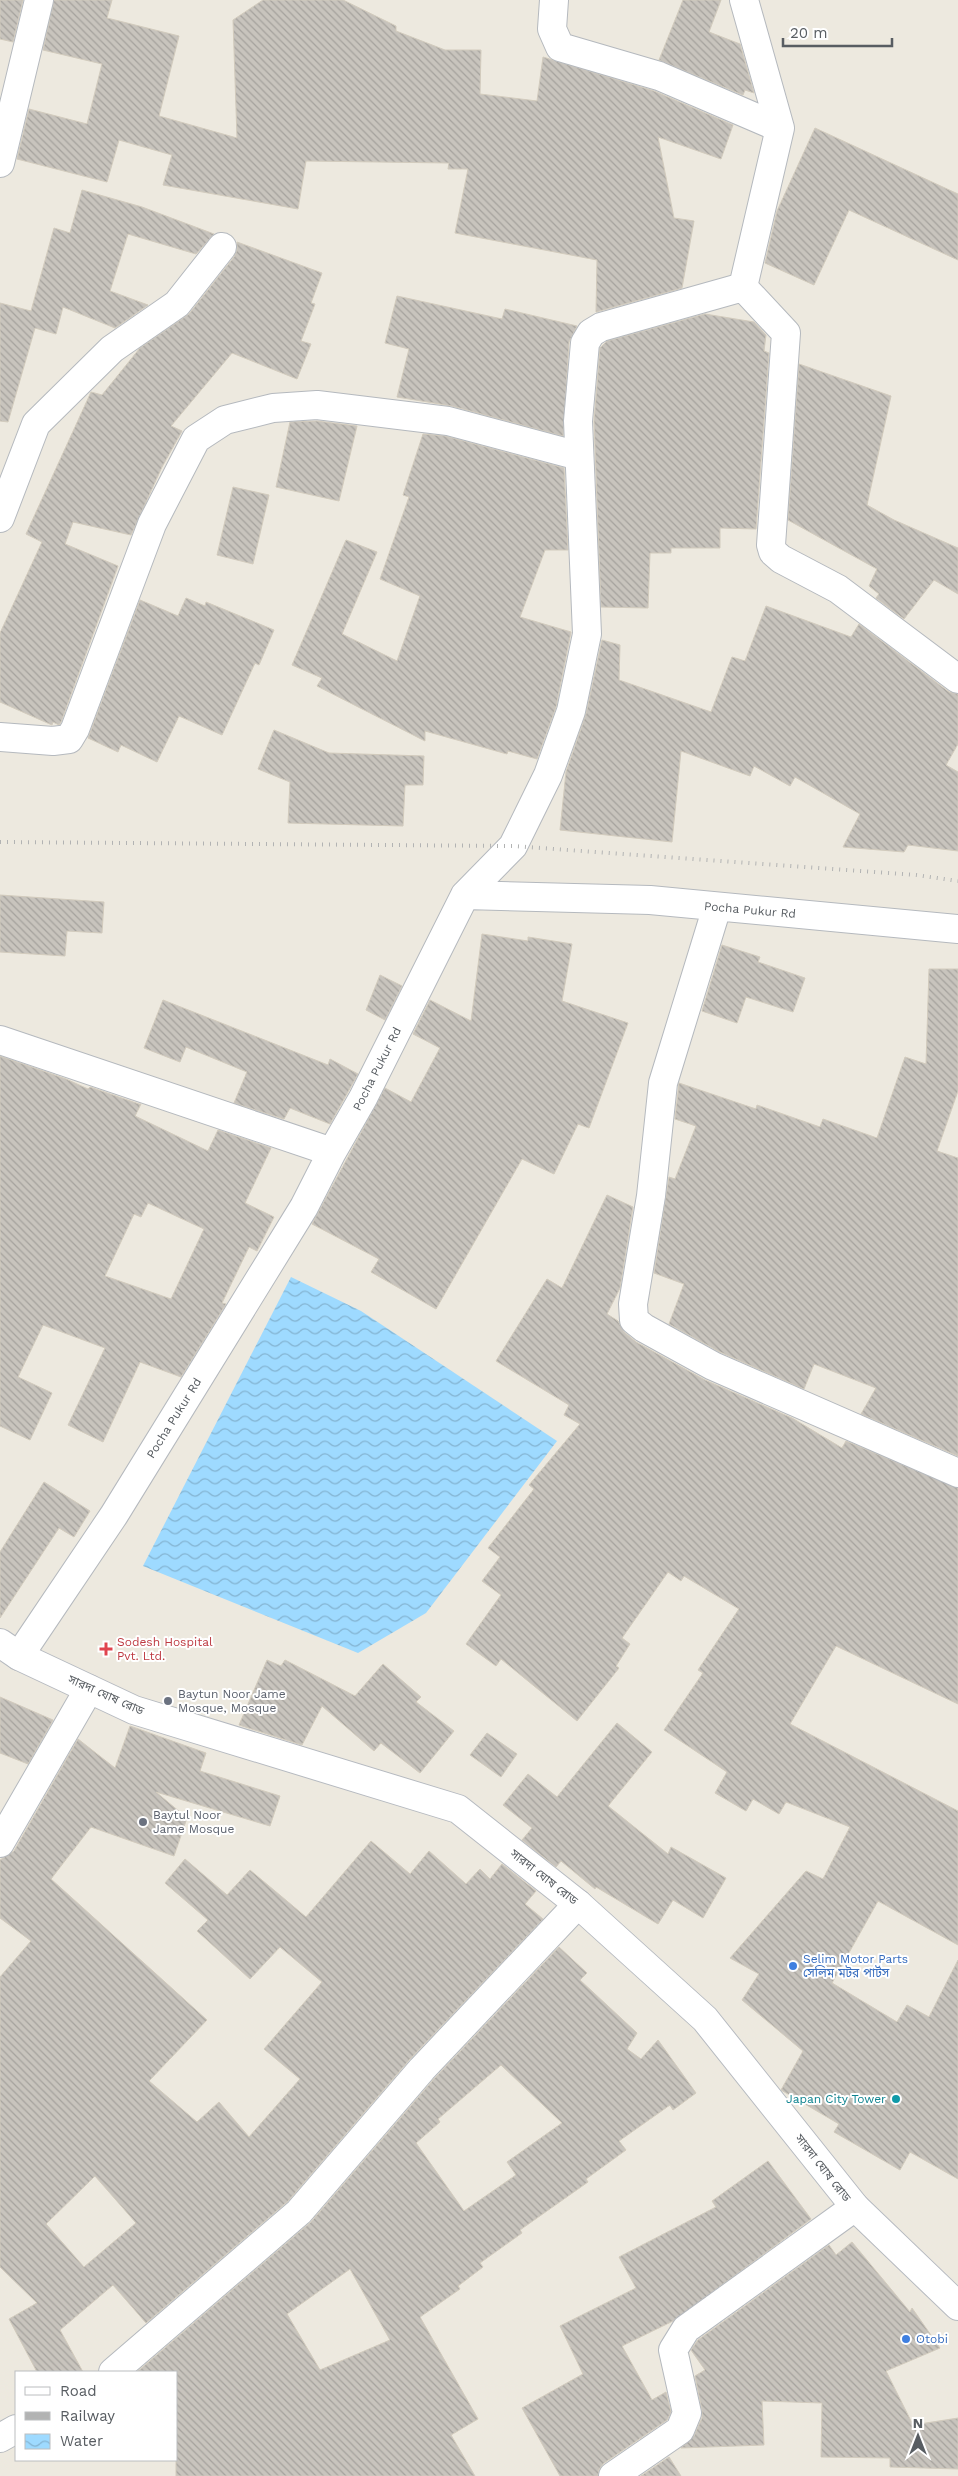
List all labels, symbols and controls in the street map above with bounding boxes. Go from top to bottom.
scale bar [783,15,892,47]
text: 20 m [790,24,828,42]
street label: Pocha Pukur Rd [704,899,796,921]
street label: Pocha Pukur Rd [350,1025,404,1113]
street label: Pocha Pukur Rd [144,1375,204,1461]
place label: Sodesh Hospital Pvt. Ltd. [117,1635,213,1663]
marker: Sodesh Hospital Pvt. Ltd. [99,1642,113,1656]
street label: সারদা ঘোষ রোড [65,1672,147,1718]
place label: Baytun Noor Jame Mosque, Mosque [178,1687,286,1715]
marker: Baytun Noor Jame Mosque, Mosque [162,1695,174,1707]
place label: Baytul Noor Jame Mosque [153,1808,234,1836]
marker: Baytul Noor Jame Mosque [137,1816,149,1828]
street label: সারদা ঘোষ রোড [507,1846,581,1908]
place label: Selim Motor Parts সেলিম মটর পার্টস [803,1952,908,1980]
marker: Selim Motor Parts সেলিম মটর পার্টস [787,1960,799,1972]
place label: Japan City Tower [786,2092,886,2106]
marker: Japan City Tower [890,2093,902,2105]
street label: সারদা ঘোষ রোড [792,2131,854,2205]
place label: Otobi [916,2332,948,2346]
marker: Otobi [900,2333,912,2345]
legend [15,2371,178,2461]
text: Road [60,2382,97,2400]
text: Railway [60,2407,115,2425]
north arrow [893,2411,943,2461]
text: N [913,2415,923,2431]
text: Water [60,2432,103,2450]

